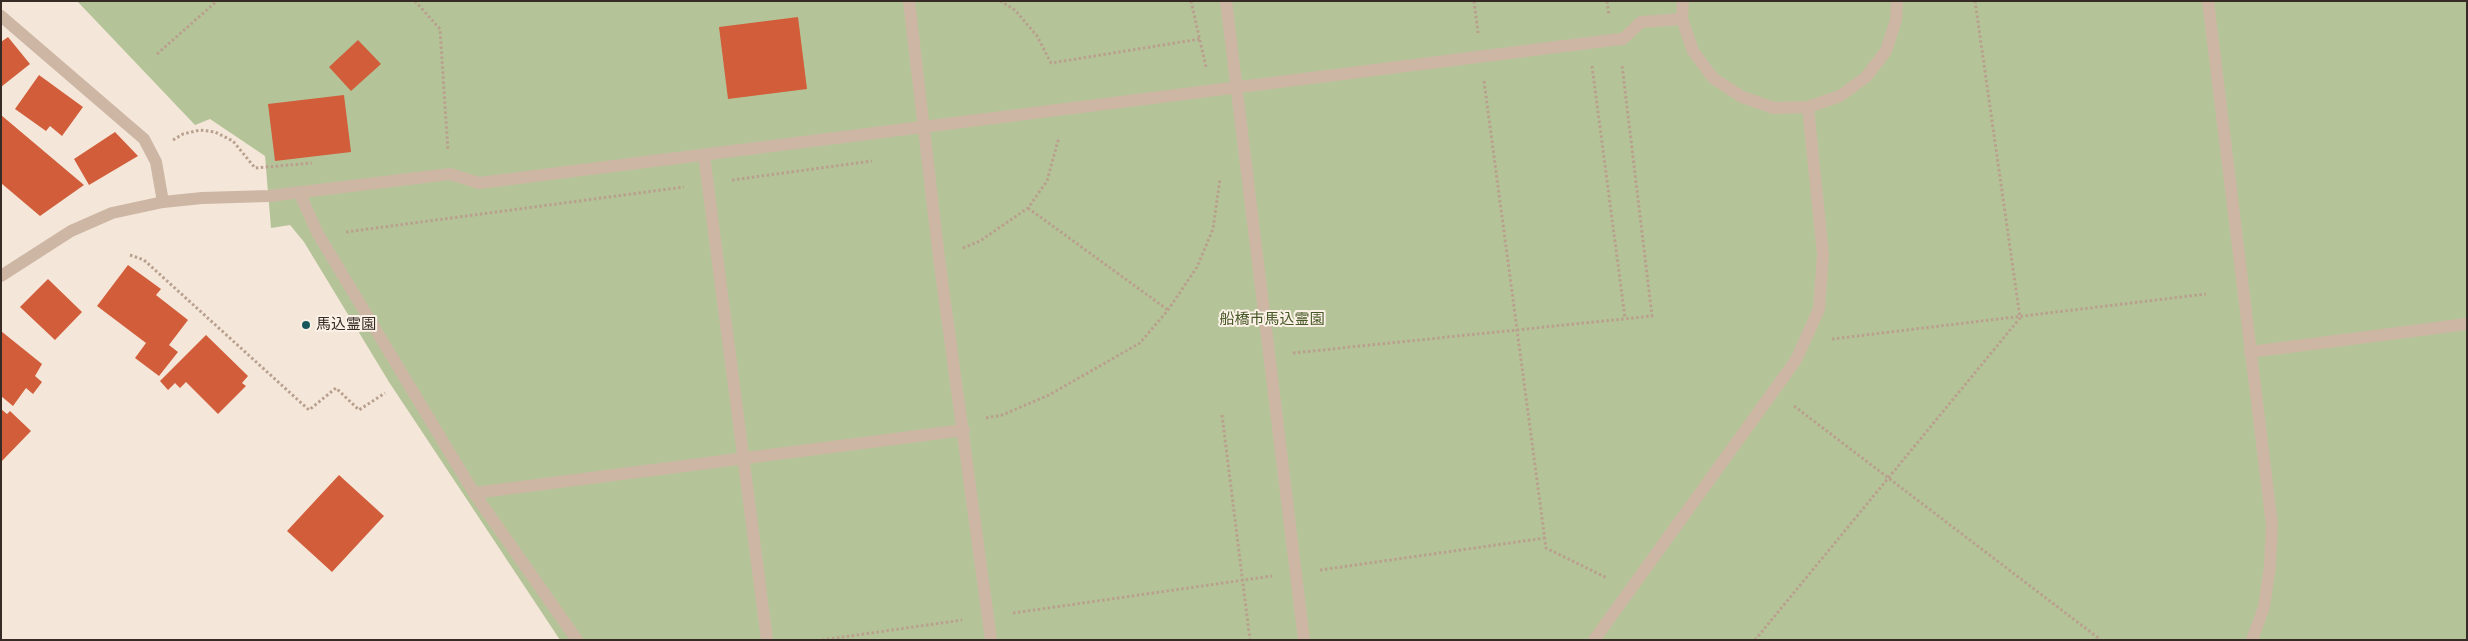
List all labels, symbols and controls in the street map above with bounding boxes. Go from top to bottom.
park label: 船橋市馬込霊園 [1220,311,1324,329]
place label: 馬込霊園 [316,316,376,334]
marker: 馬込霊園 [300,319,312,331]

